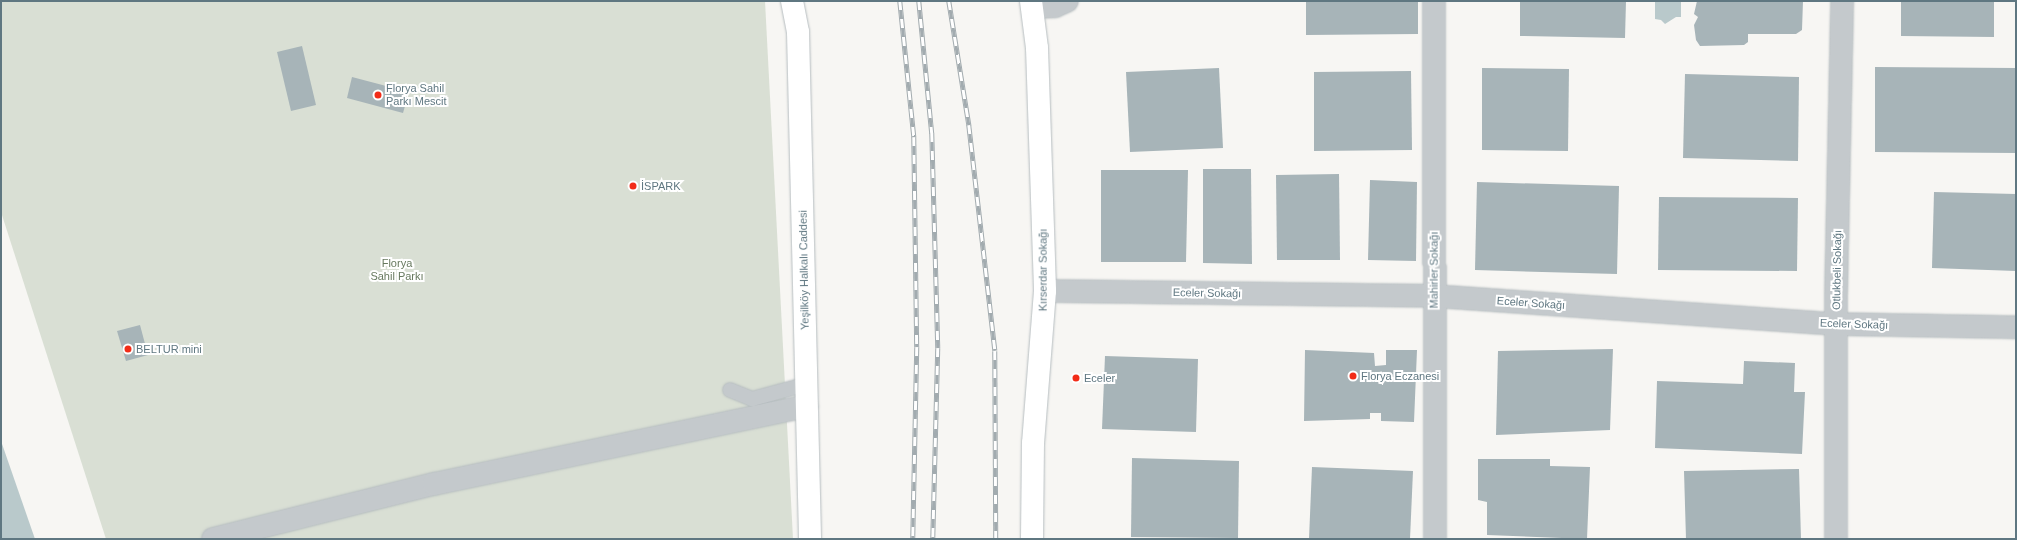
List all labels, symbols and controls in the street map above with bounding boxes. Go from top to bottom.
place label: Florya Sahil Parkı Mescit [386,82,447,108]
marker: Florya Sahil Parkı Mescit [373,90,383,100]
place label: İSPARK [641,179,681,193]
marker: İSPARK [628,181,638,191]
street label: Yeşilköy Halkalı Caddesi [796,210,812,330]
street label: Kırserdar Sokağı [1036,229,1050,311]
street label: Otlukbeli Sokağı [1830,230,1844,310]
street label: Mahirler Sokağı [1427,231,1441,309]
park label: Florya Sahil Parkı [370,257,424,283]
street label: Eceler Sokağı [1173,286,1241,300]
street label: Eceler Sokağı [1496,294,1566,312]
street label: Eceler Sokağı [1820,316,1888,332]
place label: BELTUR mini [136,342,202,356]
marker: BELTUR mini [123,344,133,354]
place label: Florya Eczanesi [1361,369,1439,383]
place label: Eceler [1084,371,1115,385]
marker: Florya Eczanesi [1348,371,1358,381]
marker: Eceler [1071,373,1081,383]

